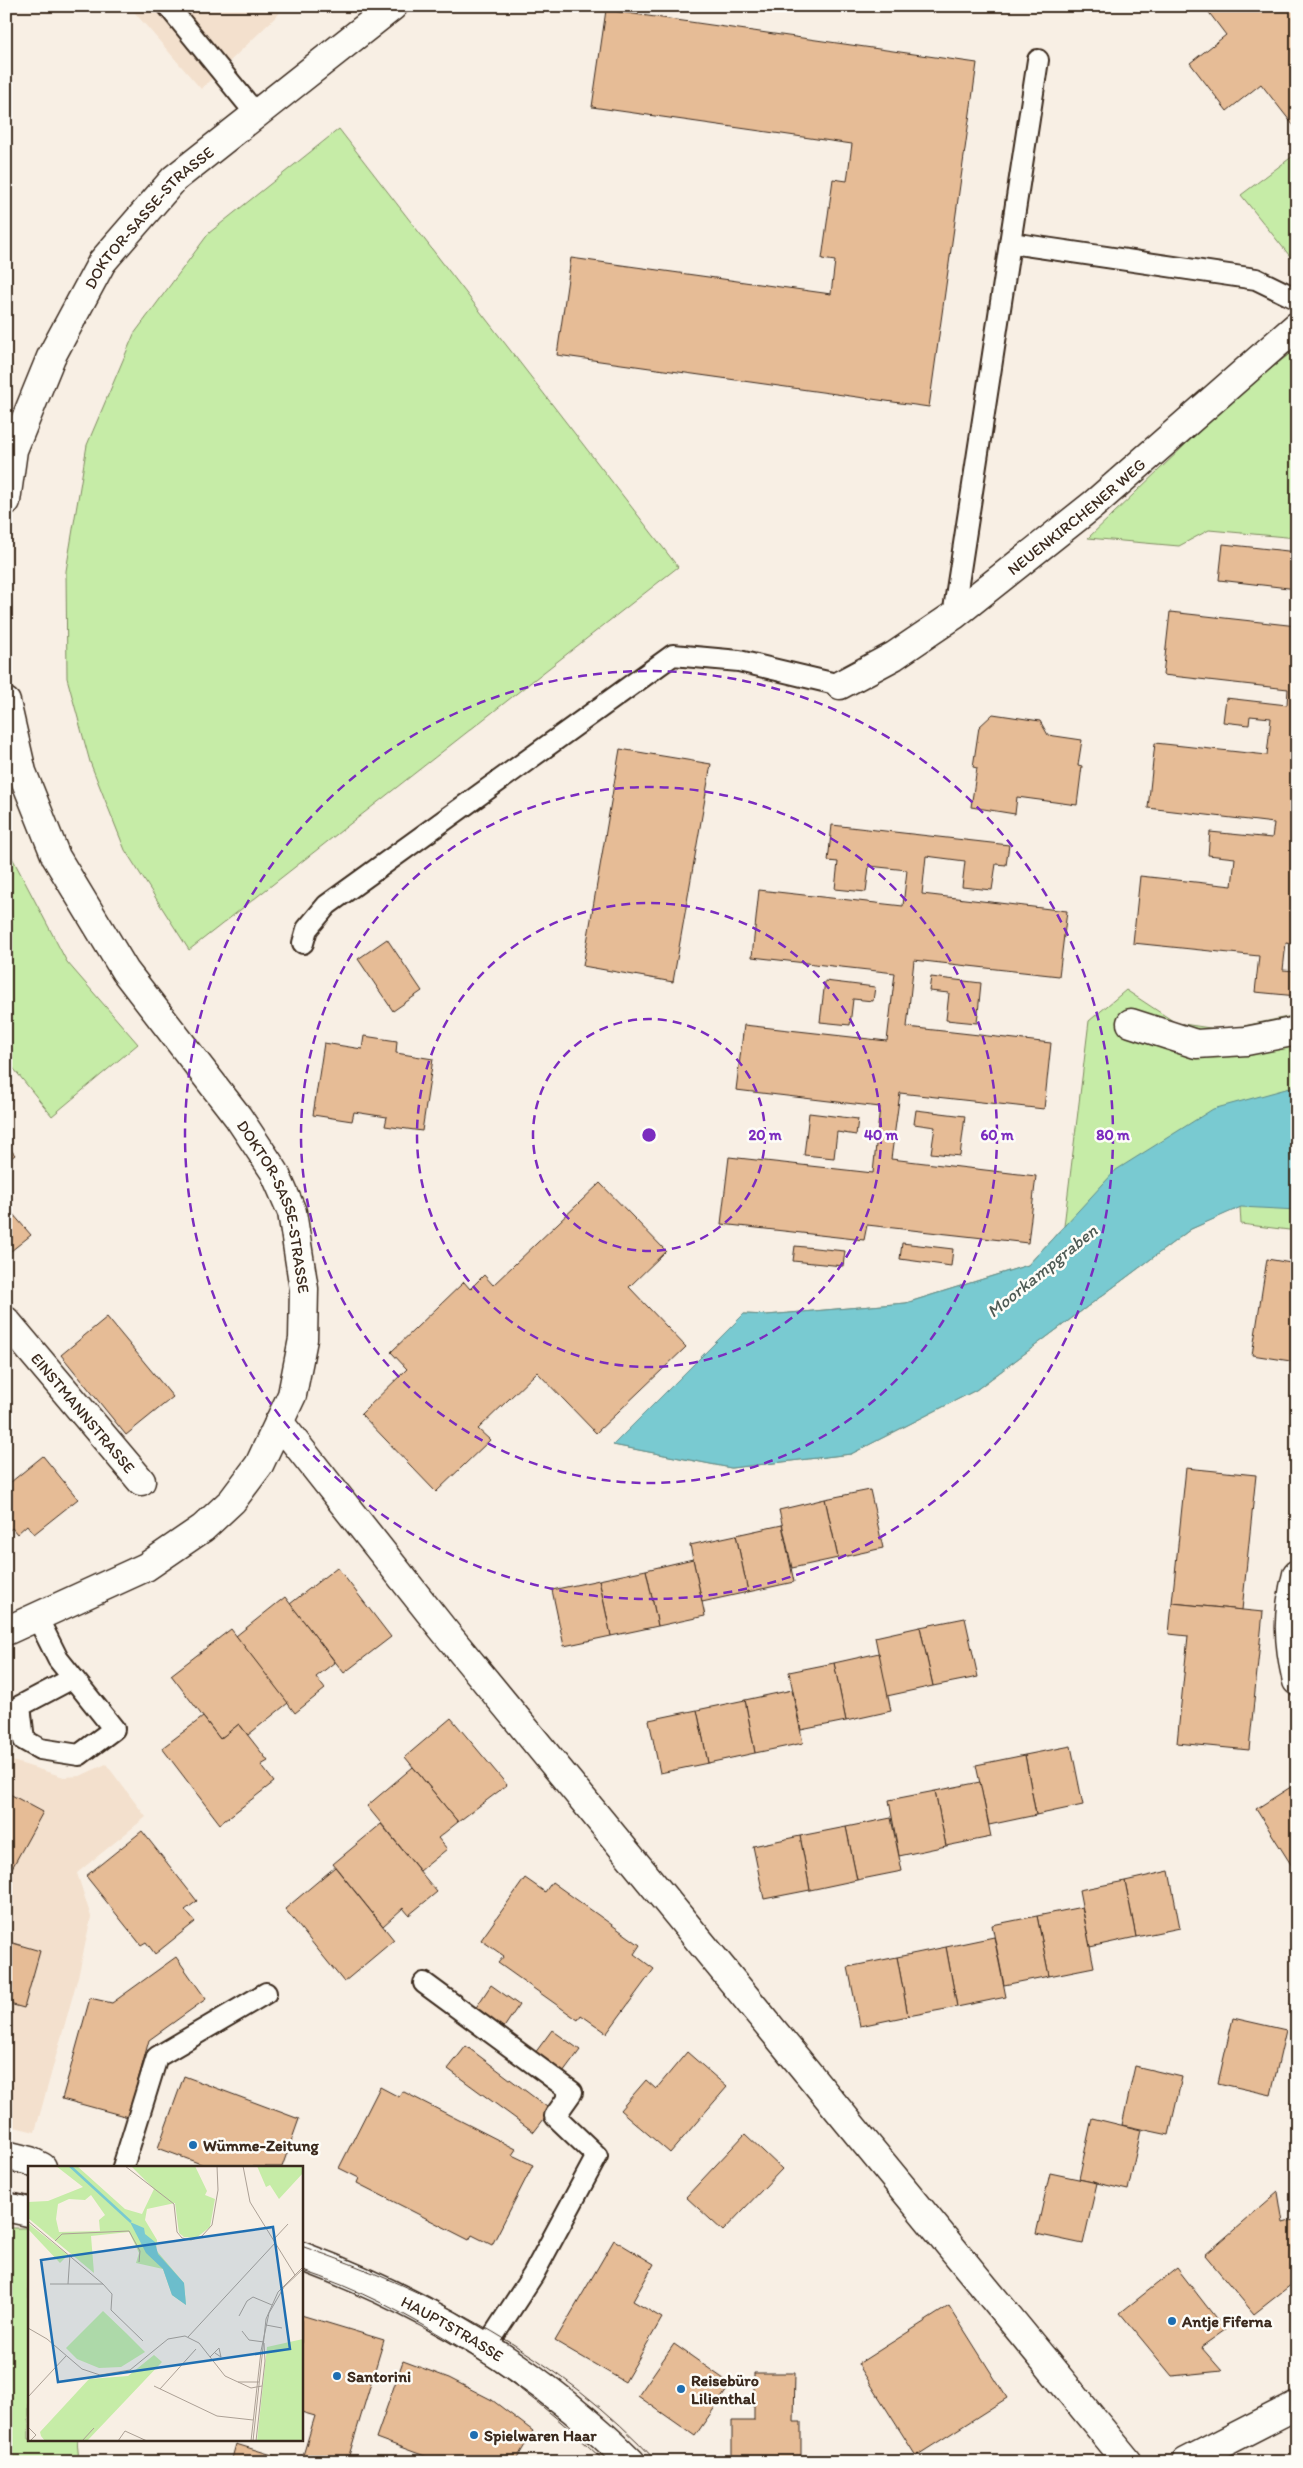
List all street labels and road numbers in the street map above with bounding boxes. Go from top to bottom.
street label: DOKTOR-SASSE-STRASSE [80,142,217,292]
street label: NEUENKIRCHENER WEG [1003,454,1149,579]
street label: DOKTOR-SASSE-STRASSE [233,1116,314,1295]
street label: EINSTMANNSTRASSE [27,1349,139,1477]
street label: HAUPTSTRASSE [398,2291,507,2365]

